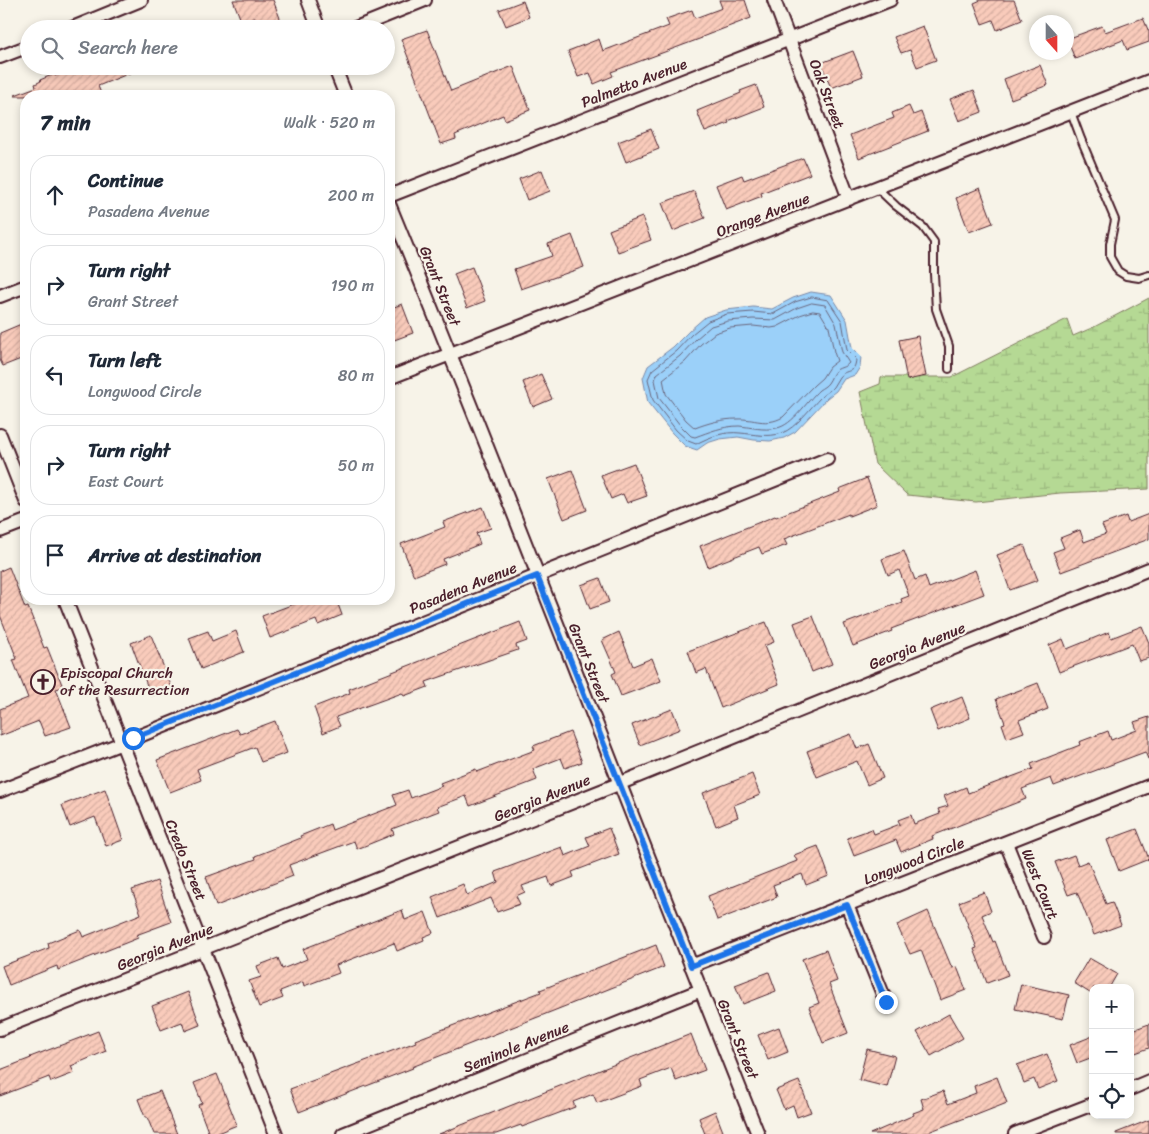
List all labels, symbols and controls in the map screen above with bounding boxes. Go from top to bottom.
north arrow [1029,15,1074,60]
search box [20,20,395,75]
text: Search here [78,31,178,64]
icon: search [38,34,66,62]
street label: Palmetto Avenue [577,51,691,115]
street label: Oak Street [802,55,852,133]
text: 7 min [40,104,91,142]
text: Walk · 520 m [283,108,375,137]
text: Continue [88,164,164,197]
icon: ahead [41,181,69,209]
text: 200 m [328,181,374,210]
street label: Orange Avenue [712,185,814,245]
text: Pasadena Avenue [88,197,210,226]
street label: Grant Street [412,242,468,331]
text: Turn right [88,254,170,287]
icon: right [41,271,69,299]
text: 190 m [331,271,374,300]
text: Grant Street [88,287,178,316]
text: Turn left [88,344,161,377]
icon: left [41,361,69,389]
text: 80 m [338,361,374,390]
text: Longwood Circle [88,377,202,406]
text: Turn right [88,434,170,467]
icon: right [41,451,69,479]
text: 50 m [338,451,374,480]
text: East Court [88,467,164,496]
text: Arrive at destination [88,539,261,572]
icon: arrive [41,541,69,569]
street label: Pasadena Avenue [405,554,521,621]
street label: Georgia Avenue [865,615,970,677]
street label: Grant Street [561,619,617,708]
place label: Episcopal Church of the Resurrection [60,660,189,703]
church icon: Episcopal Church of the Resurrection [30,669,56,695]
route start [122,727,145,750]
street label: Georgia Avenue [490,767,595,829]
street label: Credo Street [158,815,214,905]
street label: Longwood Circle [860,830,969,892]
street label: West Court [1014,845,1066,924]
street label: Georgia Avenue [113,916,218,978]
map controls [1089,984,1134,1119]
button: + [1089,984,1134,1029]
route end [875,991,898,1014]
street label: Grant Street [710,995,766,1084]
street label: Seminole Avenue [459,1014,573,1080]
button: − [1089,1029,1134,1074]
button: locate [1089,1074,1134,1119]

